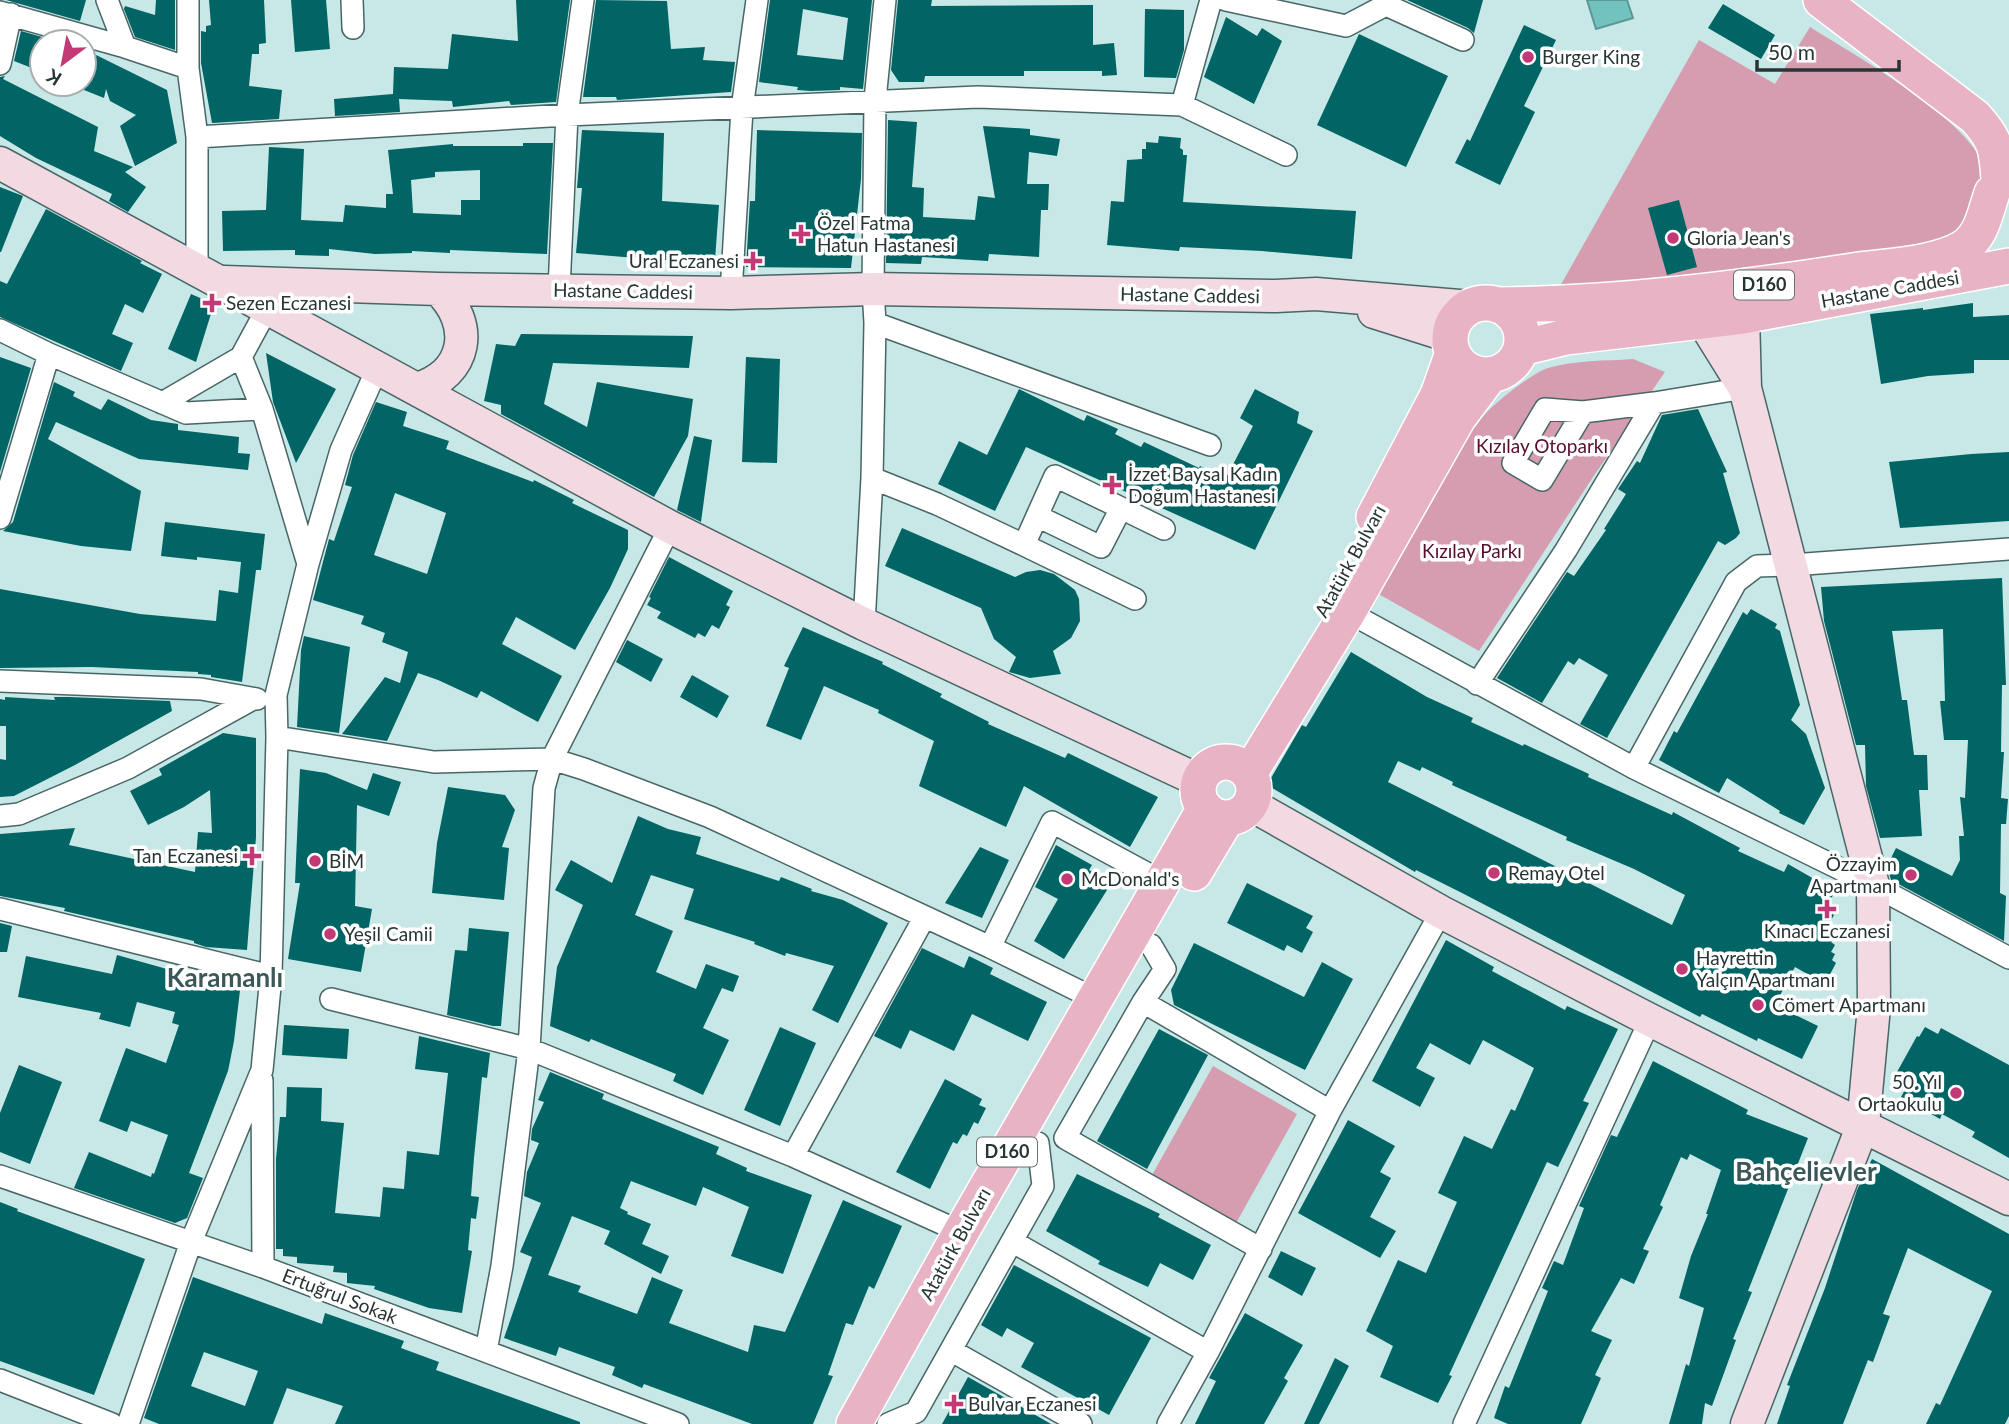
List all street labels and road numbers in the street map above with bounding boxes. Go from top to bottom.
street label: Hastane Caddesi [1819,265,1961,312]
road number: D160 [1734,270,1794,300]
street label: Hastane Caddesi [553,278,693,303]
street label: Hastane Caddesi [1120,282,1260,307]
street label: Atatürk Bulvarı [1309,501,1390,621]
road number: D160 [977,1138,1037,1167]
street label: Atatürk Bulvarı [914,1184,995,1304]
street label: Ertuğrul Sokak [279,1263,401,1328]

